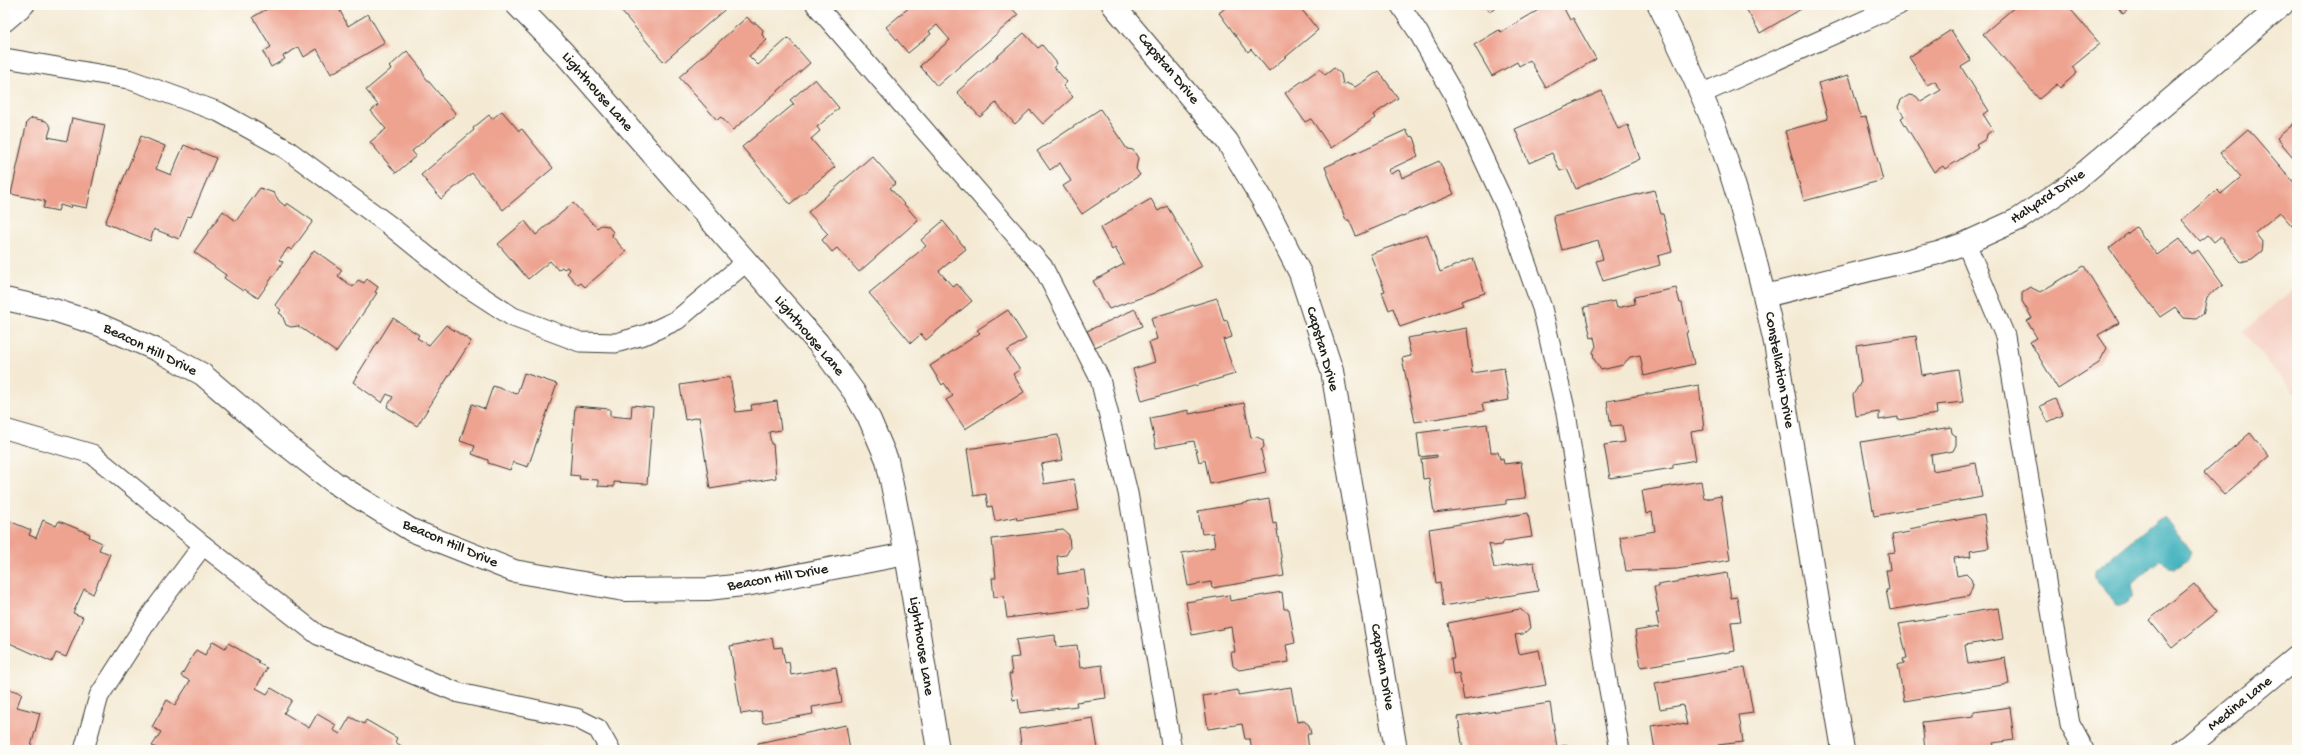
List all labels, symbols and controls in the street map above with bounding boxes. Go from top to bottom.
street label: Capstan Drive [1133,30,1203,108]
street label: Lighthouse Lane [557,48,637,136]
street label: Halyard Drive [2007,165,2089,229]
street label: Lighthouse Lane [770,292,848,380]
street label: Capstan Drive [1301,305,1343,394]
street label: Constellation Drive [1760,310,1798,430]
street label: Beacon Hill Drive [99,319,200,381]
street label: Beacon Hill Drive [399,515,501,572]
street label: Beacon Hill Drive [725,560,830,596]
street label: Lighthouse Lane [904,595,938,697]
street label: Capstan Drive [1366,623,1398,712]
street label: Medina Lane [2204,672,2276,736]

